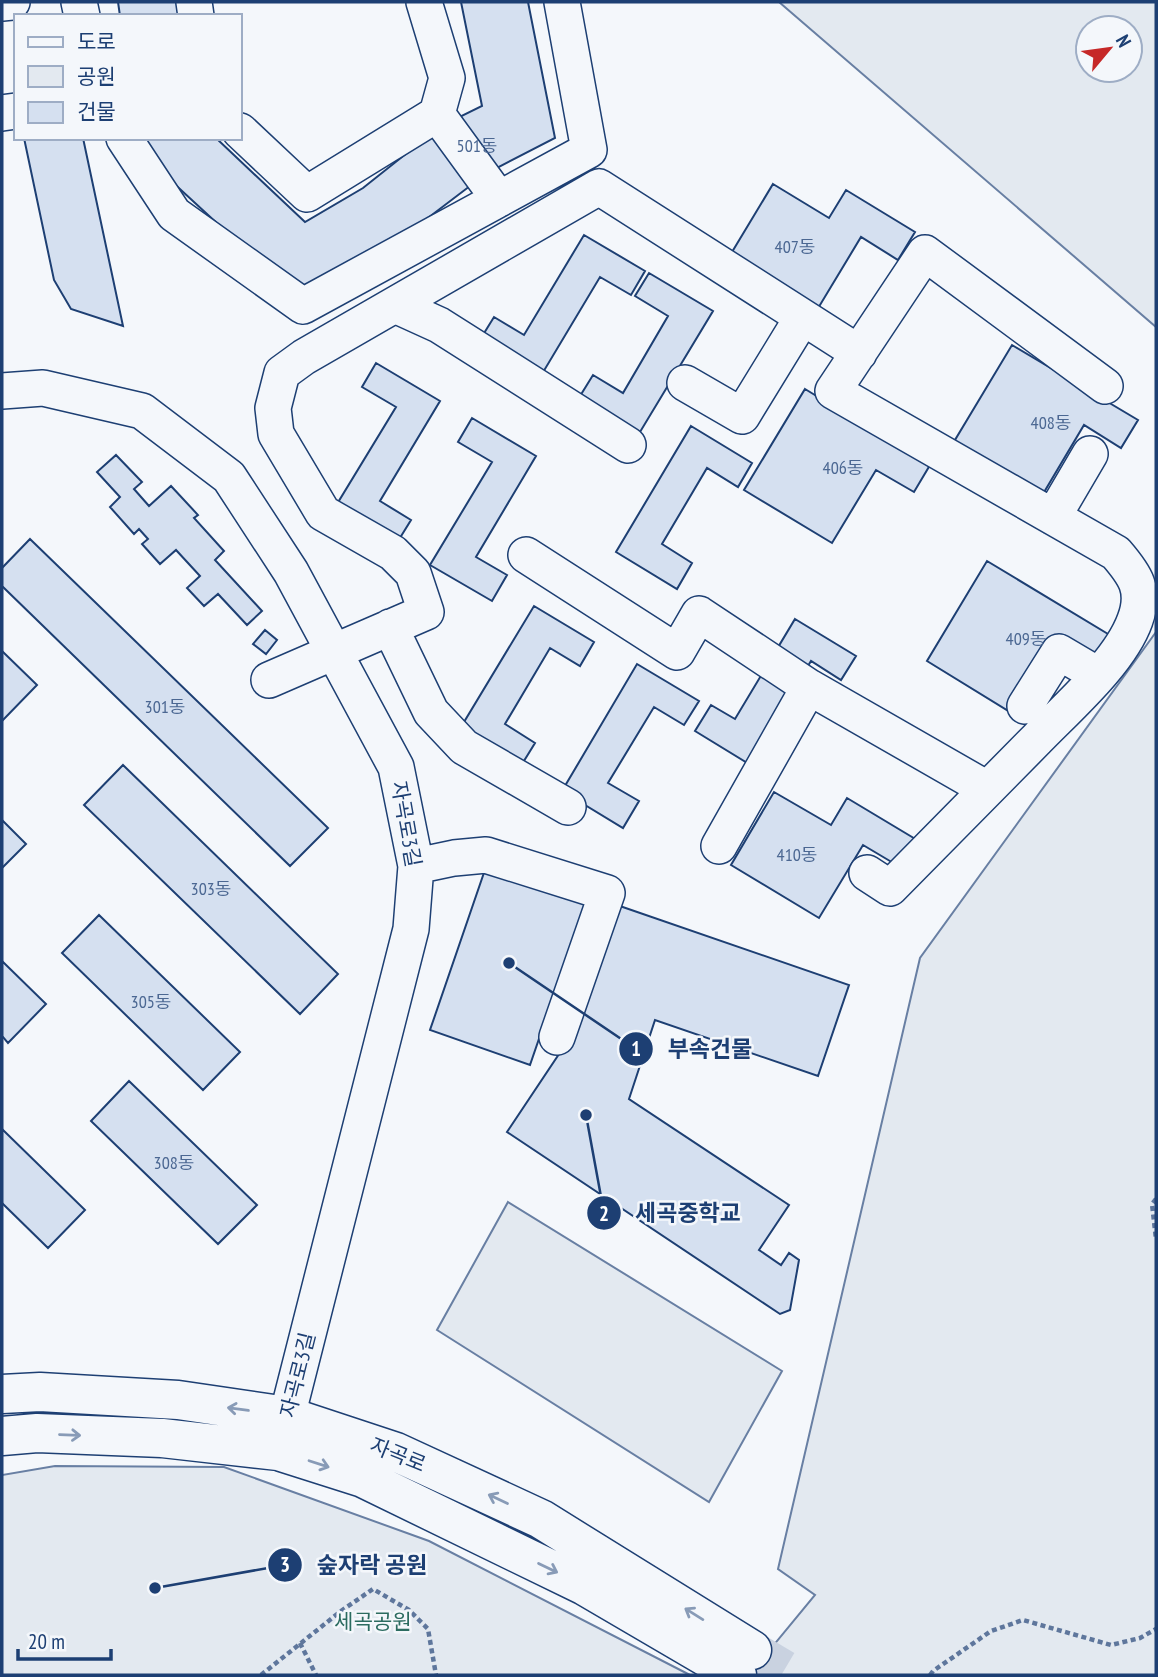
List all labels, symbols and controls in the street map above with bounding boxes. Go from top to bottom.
legend [14,14,242,140]
north arrow [1074,14,1144,84]
text: 도로 [77,28,116,55]
text: N [1111,30,1137,51]
text: 공원 [77,63,116,90]
text: 건물 [77,98,116,125]
house number: 501동 [457,134,497,157]
house number: 407동 [775,235,815,258]
house number: 408동 [1031,411,1071,434]
house number: 406동 [823,456,863,479]
house number: 409동 [1006,627,1046,650]
house number: 301동 [145,695,185,718]
street label: 자곡로3길 [386,779,427,869]
house number: 410동 [777,843,817,866]
house number: 303동 [191,877,231,900]
house number: 305동 [131,990,171,1013]
callout: 부속건물 [618,1027,766,1071]
text: 부속건물 [668,1034,752,1063]
text: 1 [631,1035,641,1062]
house number: 308동 [154,1151,194,1174]
callout: 세곡중학교 [586,1191,755,1235]
text: 세곡중학교 [635,1198,741,1227]
text: 2 [599,1200,609,1227]
street label: 자곡로3길 [274,1330,321,1420]
one-way arrow [227,1402,250,1415]
one-way arrow [58,1428,81,1441]
street label: 자곡로 [366,1431,430,1478]
one-way arrow [308,1458,330,1471]
one-way arrow [488,1492,509,1505]
callout: 숲자락 공원 [268,1543,441,1587]
text: 숲자락 공원 [317,1550,427,1579]
text: 3 [280,1551,290,1578]
one-way arrow [537,1562,558,1576]
one-way arrow [684,1607,704,1621]
park label: 세곡공원 [334,1608,412,1635]
scale bar [18,1618,110,1662]
text: 20 m [28,1628,65,1655]

